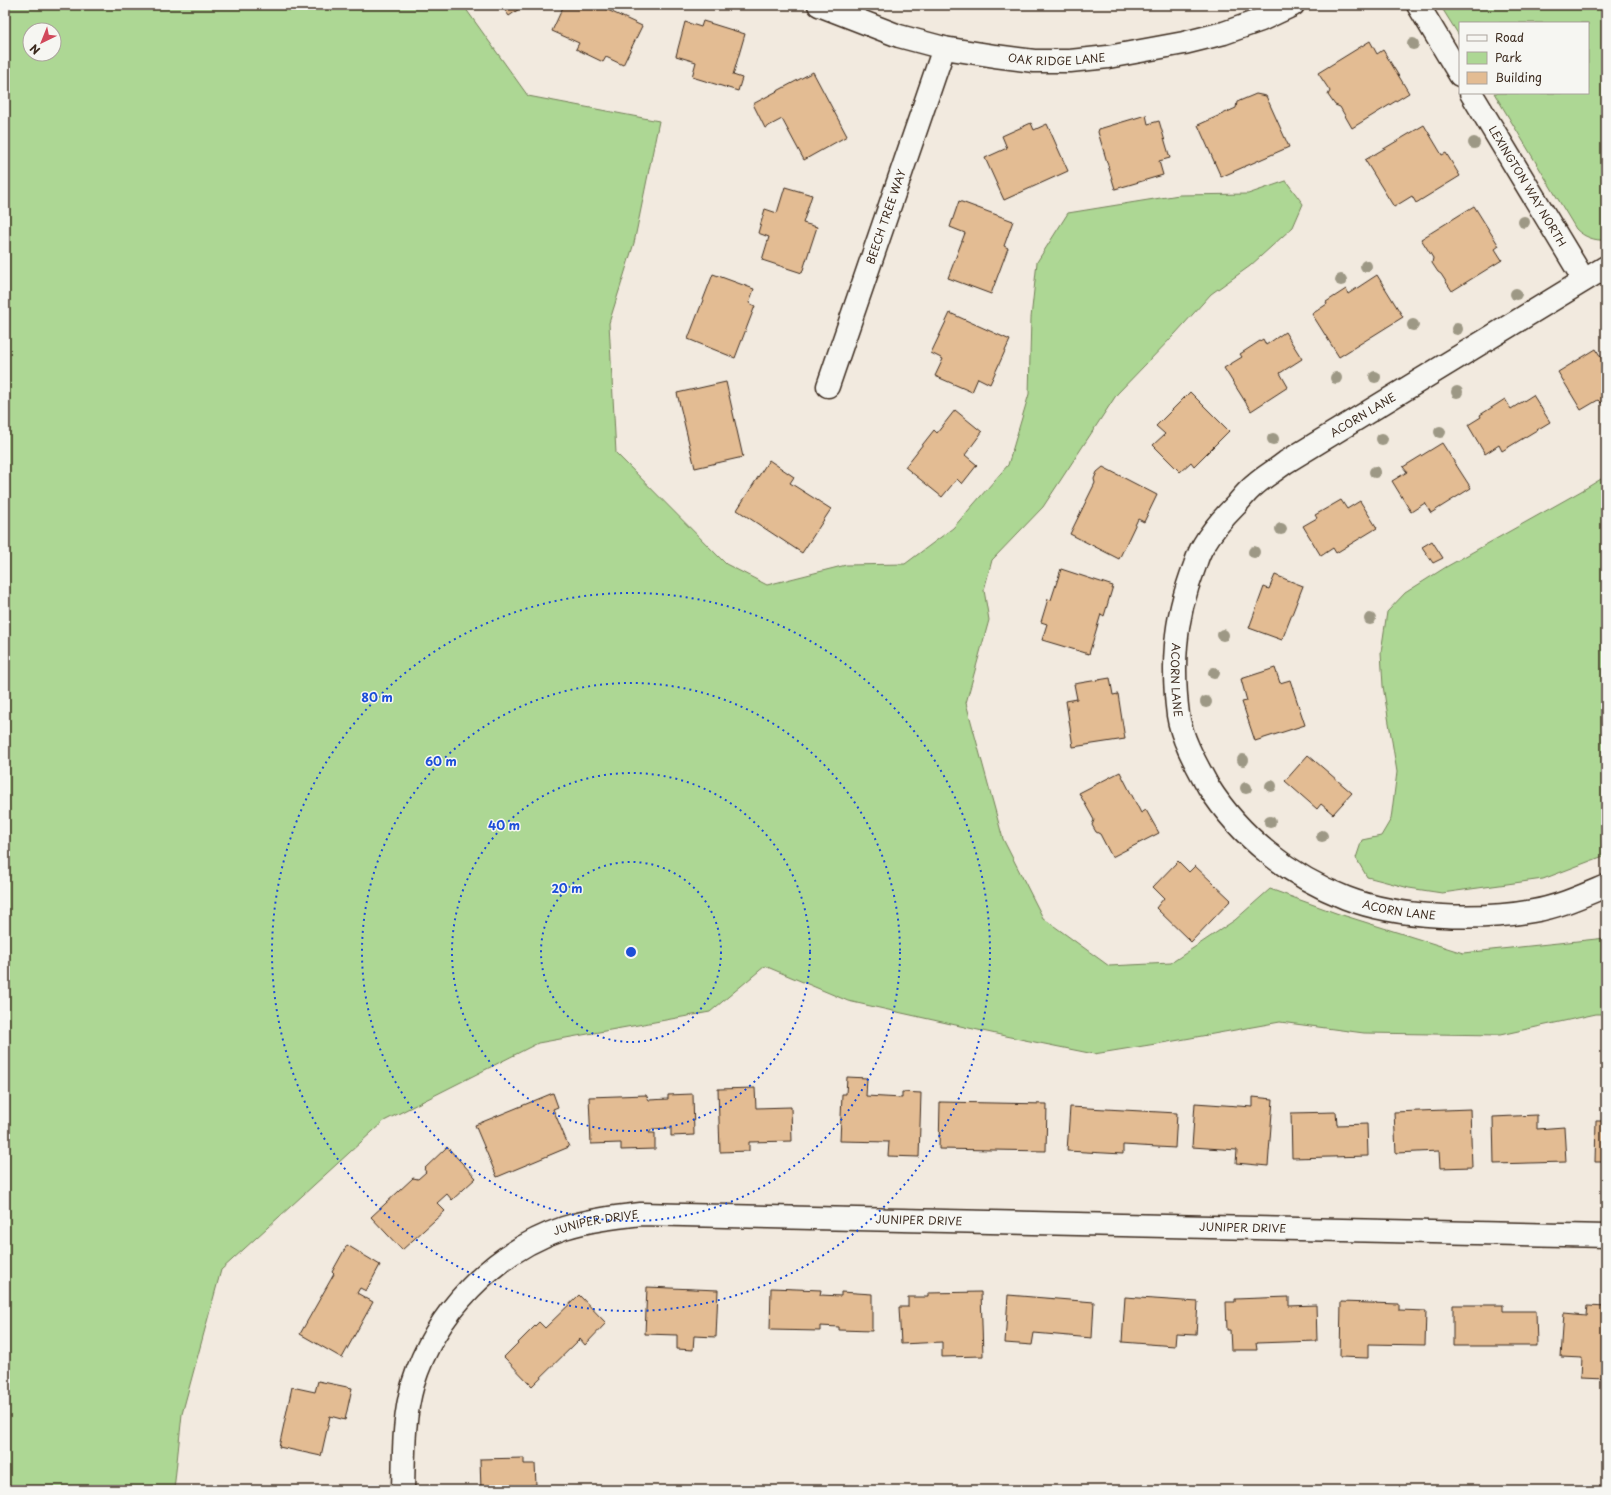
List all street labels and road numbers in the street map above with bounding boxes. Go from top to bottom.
street label: OAK RIDGE LANE [1007,48,1106,69]
street label: LEXINGTON WAY NORTH [1485,122,1571,250]
street label: BEECH TREE WAY [861,167,910,266]
street label: ACORN LANE [1327,388,1399,441]
street label: ACORN LANE [1167,642,1187,718]
street label: ACORN LANE [1361,895,1437,924]
street label: JUNIPER DRIVE [550,1205,639,1239]
street label: JUNIPER DRIVE [875,1210,963,1229]
street label: JUNIPER DRIVE [1199,1218,1287,1237]

